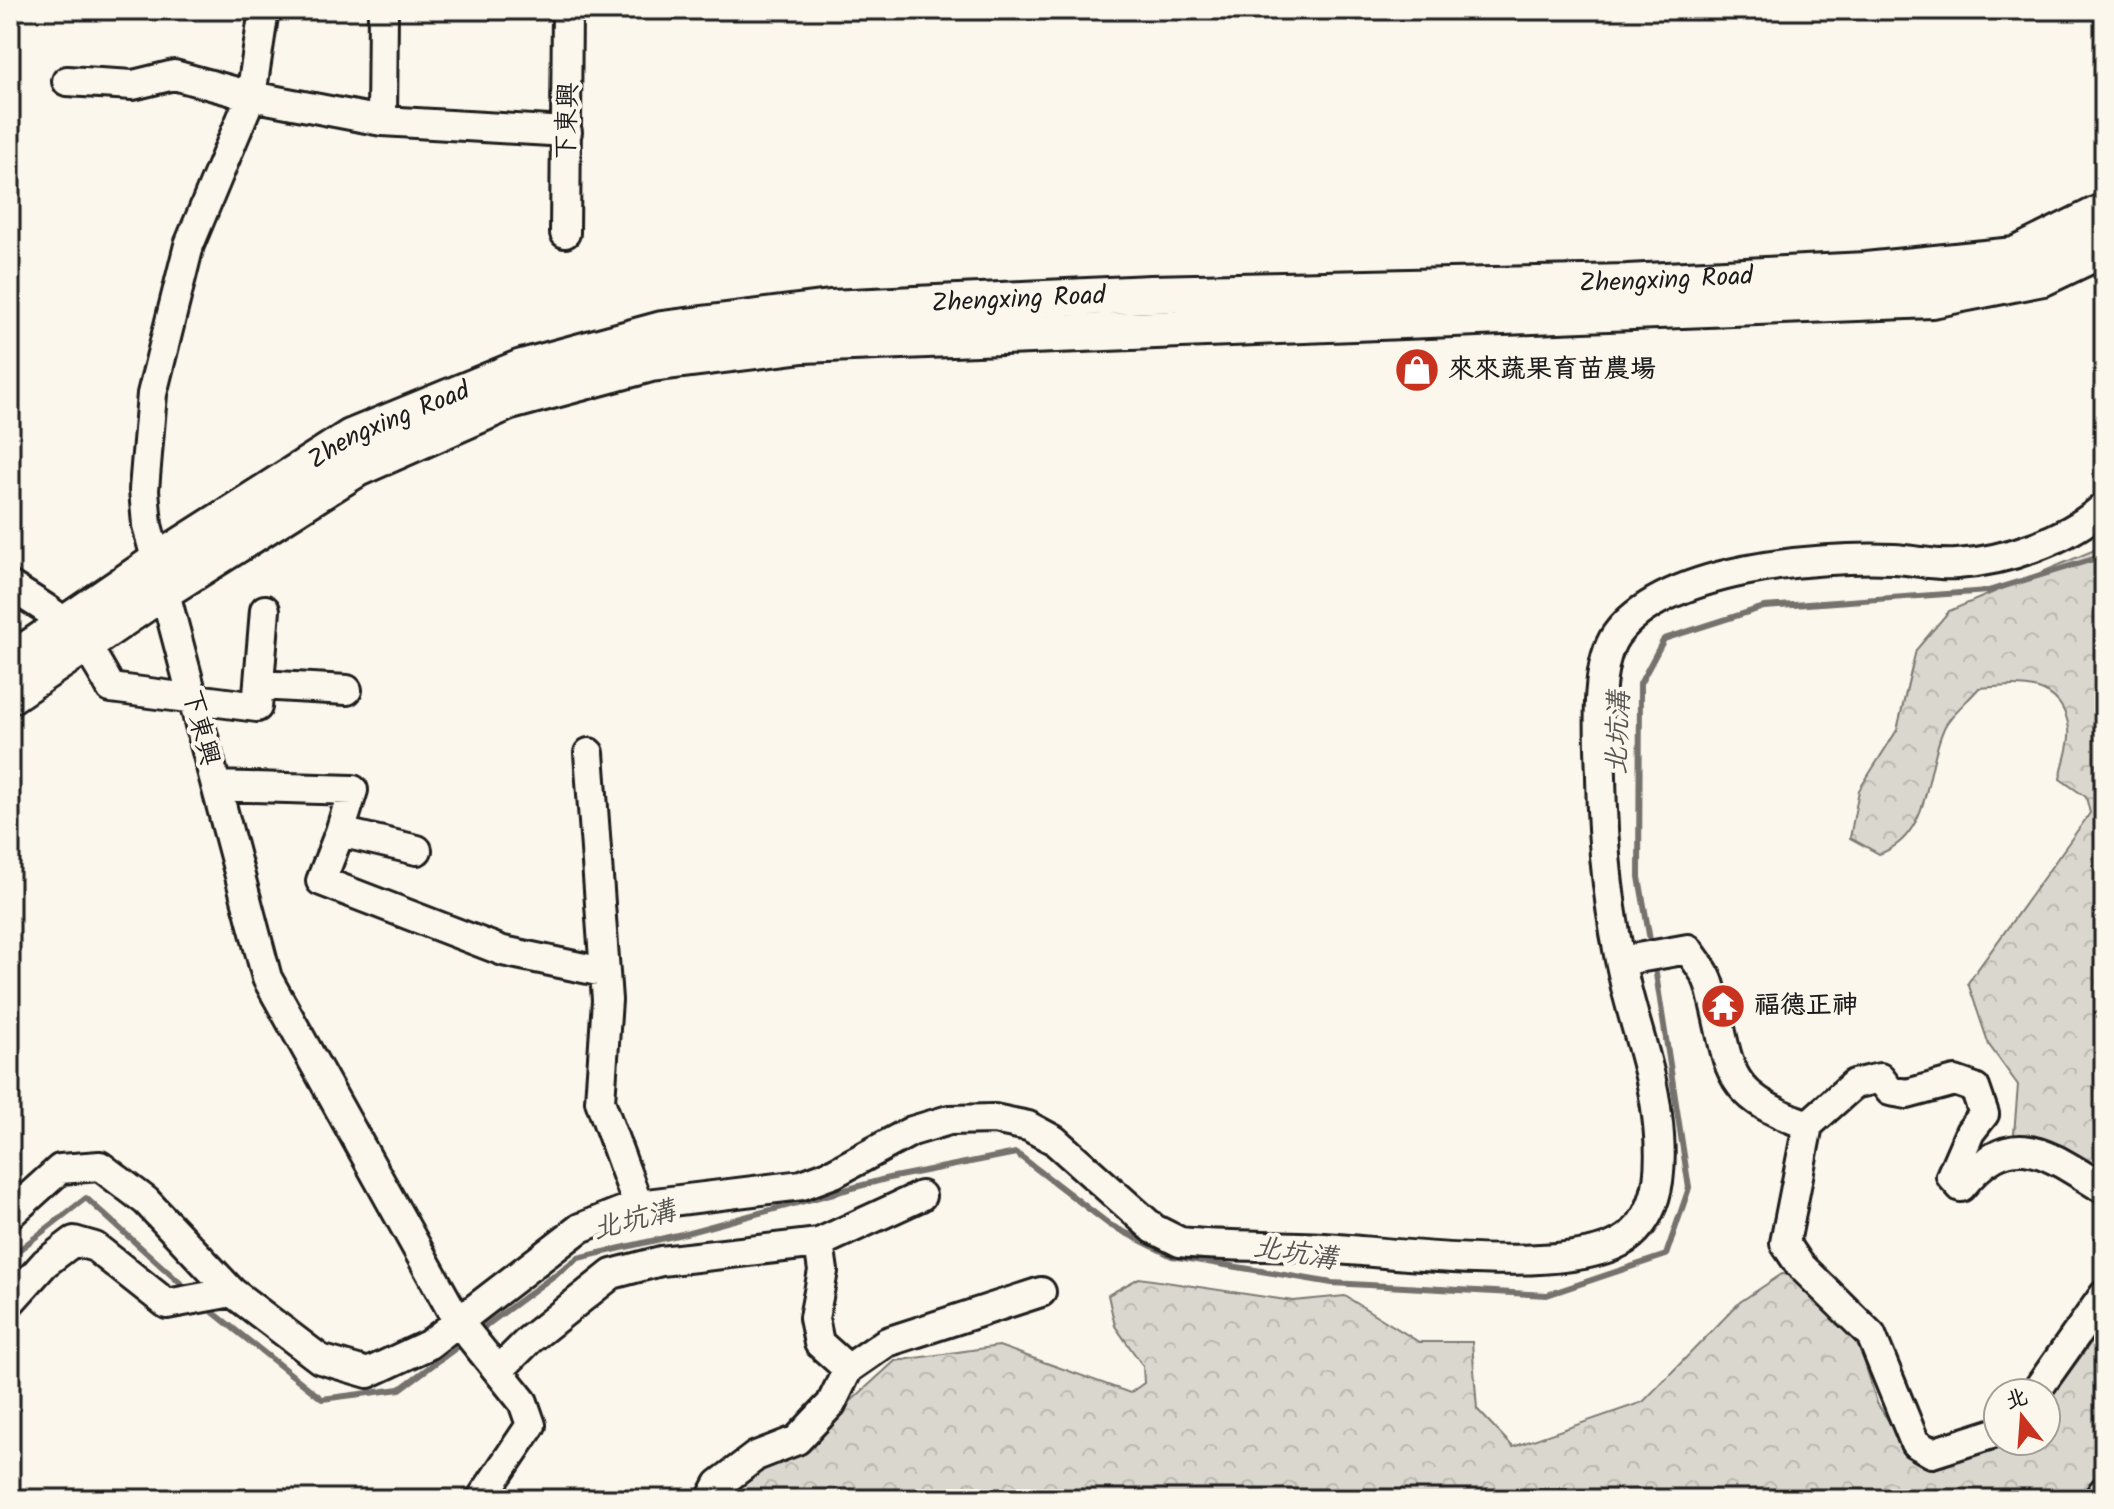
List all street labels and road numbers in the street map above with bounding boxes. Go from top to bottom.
street label: 下東興 [546,81,590,161]
street label: Zhengxing Road [1579,256,1755,305]
street label: Zhengxing Road [931,275,1108,325]
street label: Zhengxing Road [300,370,477,481]
street label: 下東興 [170,685,230,771]

